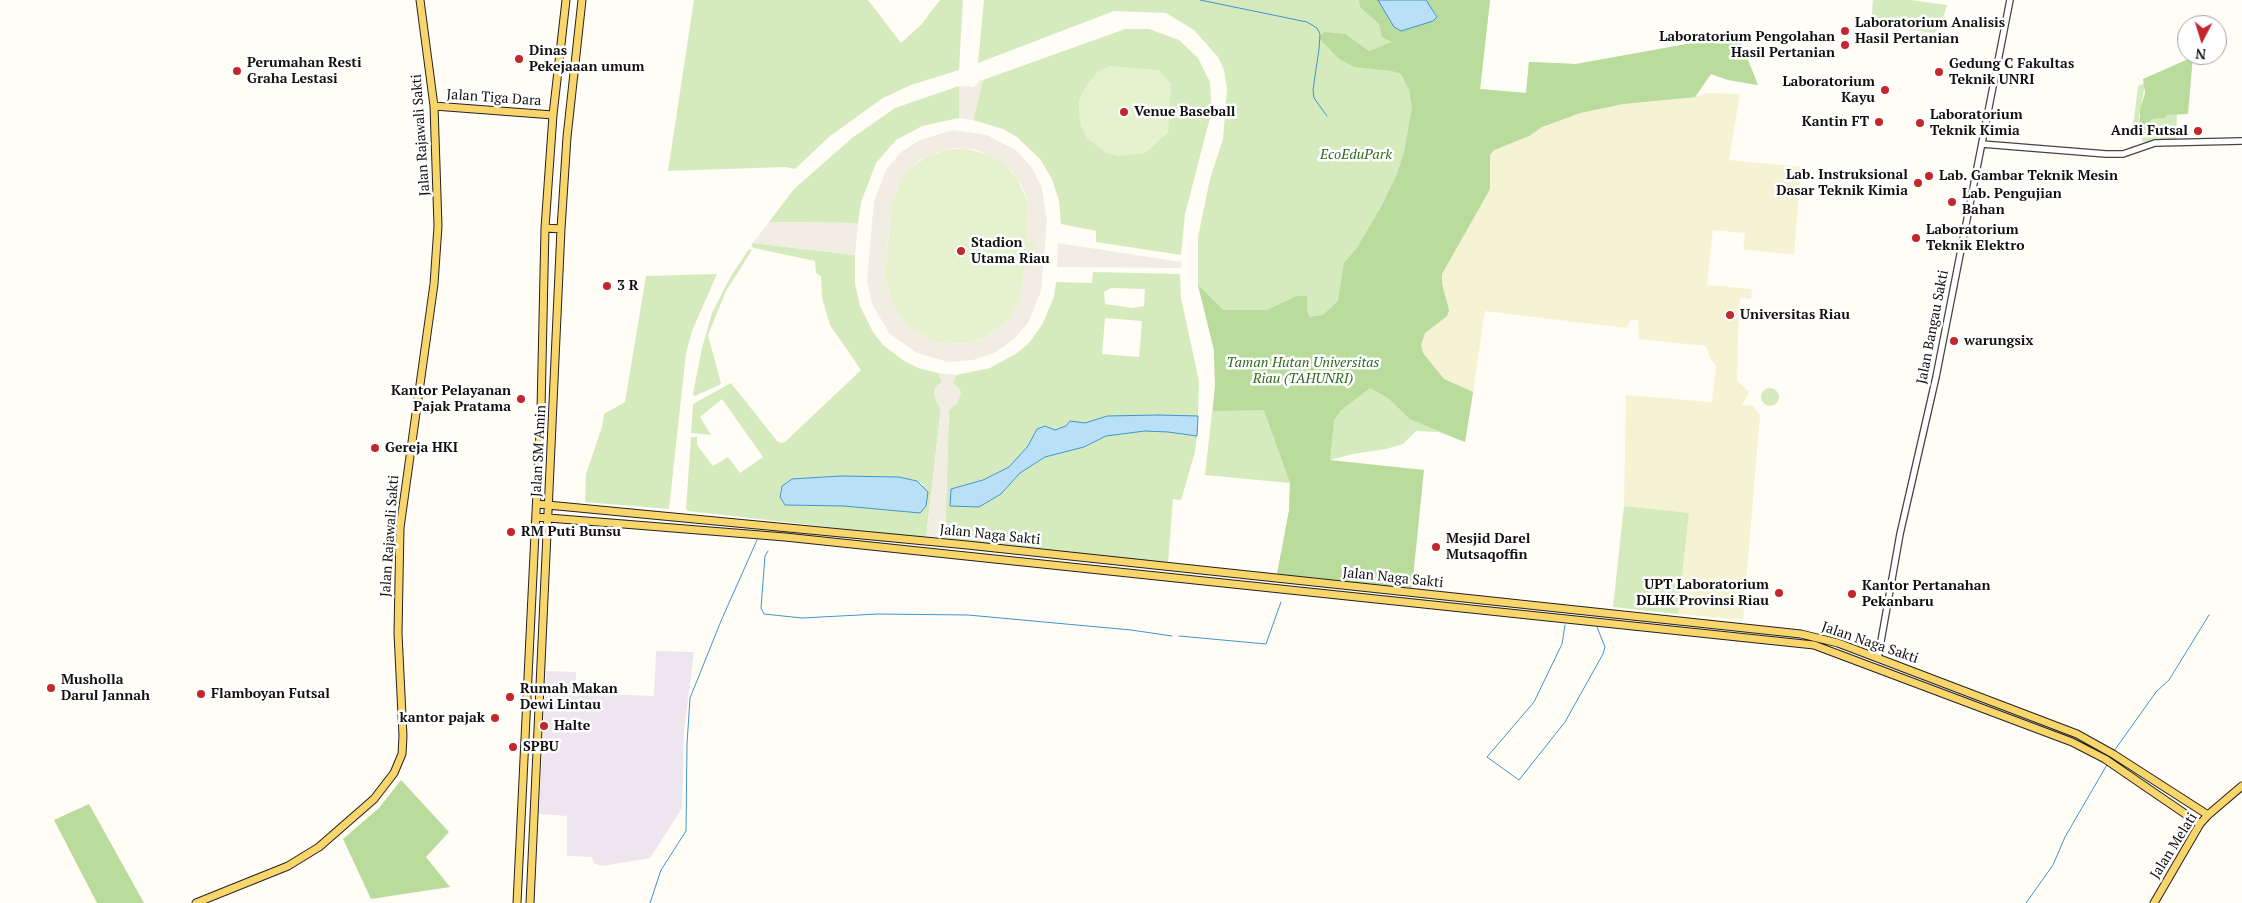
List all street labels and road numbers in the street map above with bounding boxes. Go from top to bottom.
street label: Jalan Rajawali Sakti [408,73,434,197]
street label: Jalan Tiga Dara [446,86,542,110]
street label: Jalan Bangau Sakti [1914,269,1952,385]
street label: Jalan SM Amin [528,405,550,497]
street label: Jalan Rajawali Sakti [377,474,403,598]
street label: Jalan Naga Sakti [939,521,1041,549]
street label: Jalan Naga Sakti [1342,564,1444,592]
street label: Jalan Naga Sakti [1819,619,1921,667]
street label: Jalan Melati [2147,810,2201,882]

